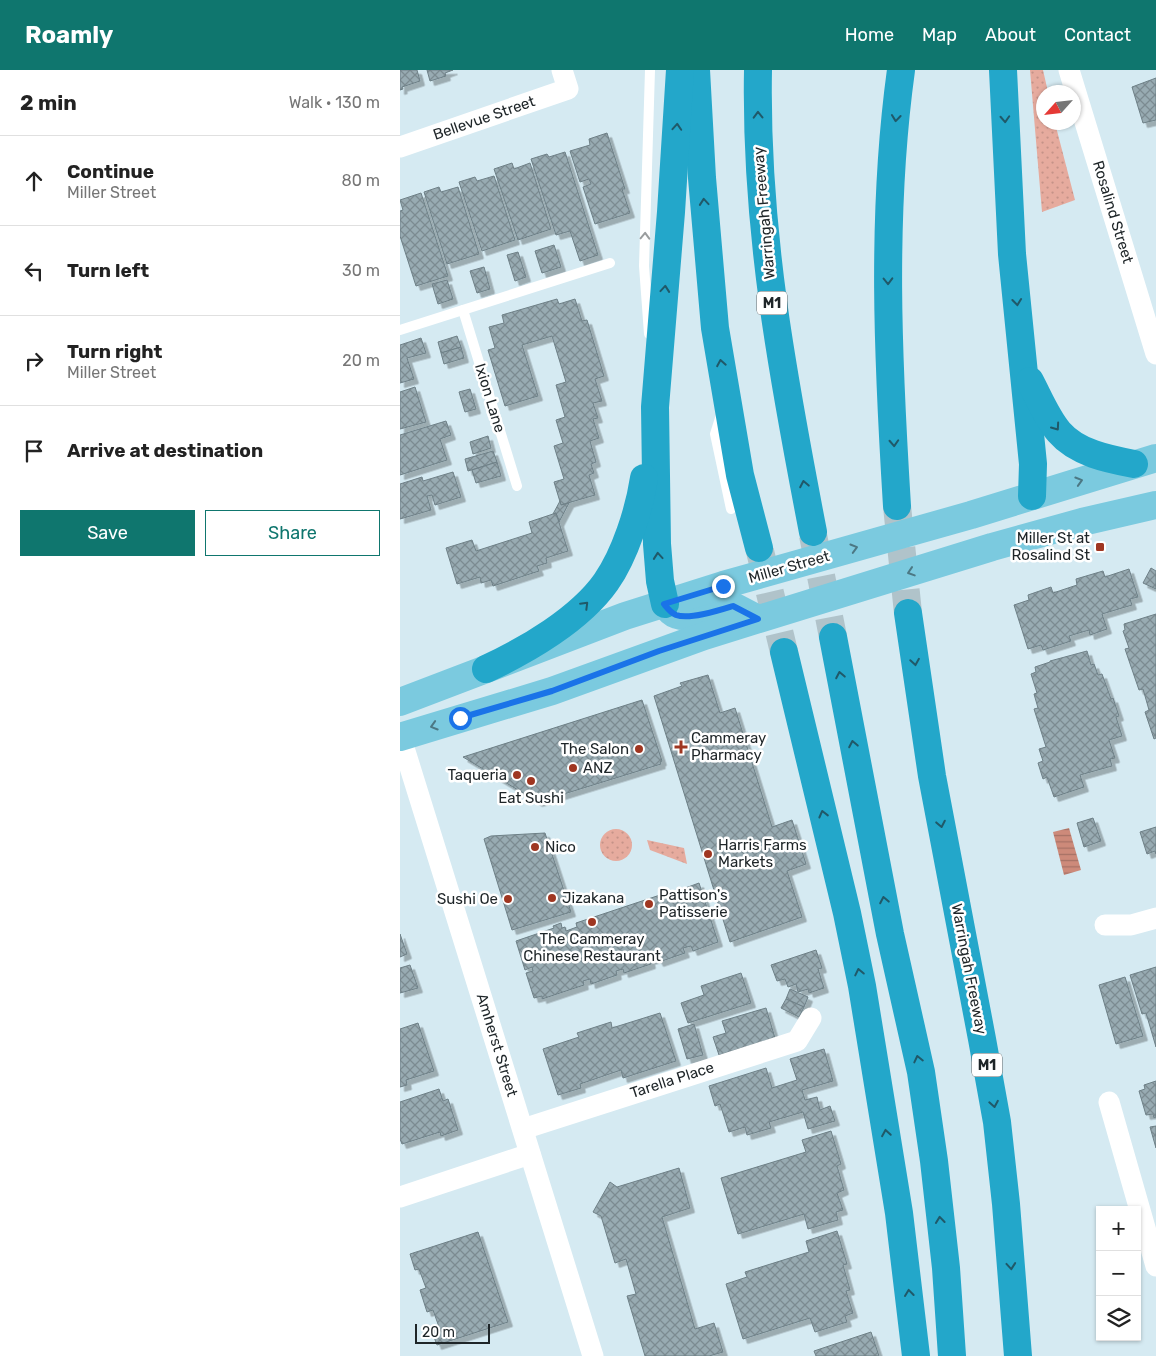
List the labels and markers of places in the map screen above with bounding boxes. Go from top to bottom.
place label: Miller St at Rosalind St [1012,529,1090,564]
marker: Miller St at Rosalind St [1094,541,1106,553]
place label: Cammeray Pharmacy [691,729,766,764]
place label: The Salon [560,740,629,758]
marker: Cammeray Pharmacy [675,741,687,753]
marker: The Salon [633,743,645,755]
place label: ANZ [583,759,612,777]
marker: ANZ [567,762,579,774]
place label: Taqueria [447,766,507,784]
marker: Taqueria [511,769,523,781]
marker: Eat Sushi [525,775,537,787]
place label: Eat Sushi [498,789,564,807]
place label: Harris Farms Markets [718,836,807,871]
place label: Nico [545,838,576,856]
marker: Nico [529,841,541,853]
marker: Harris Farms Markets [702,848,714,860]
place label: Pattison's Patisserie [659,886,728,921]
place label: Jizakana [562,889,624,907]
place label: Sushi Oe [437,890,498,908]
marker: Jizakana [546,892,558,904]
marker: Sushi Oe [502,893,514,905]
marker: Pattison's Patisserie [643,898,655,910]
marker: The Cammeray Chinese Restaurant [586,916,598,928]
place label: The Cammeray Chinese Restaurant [523,930,661,965]

